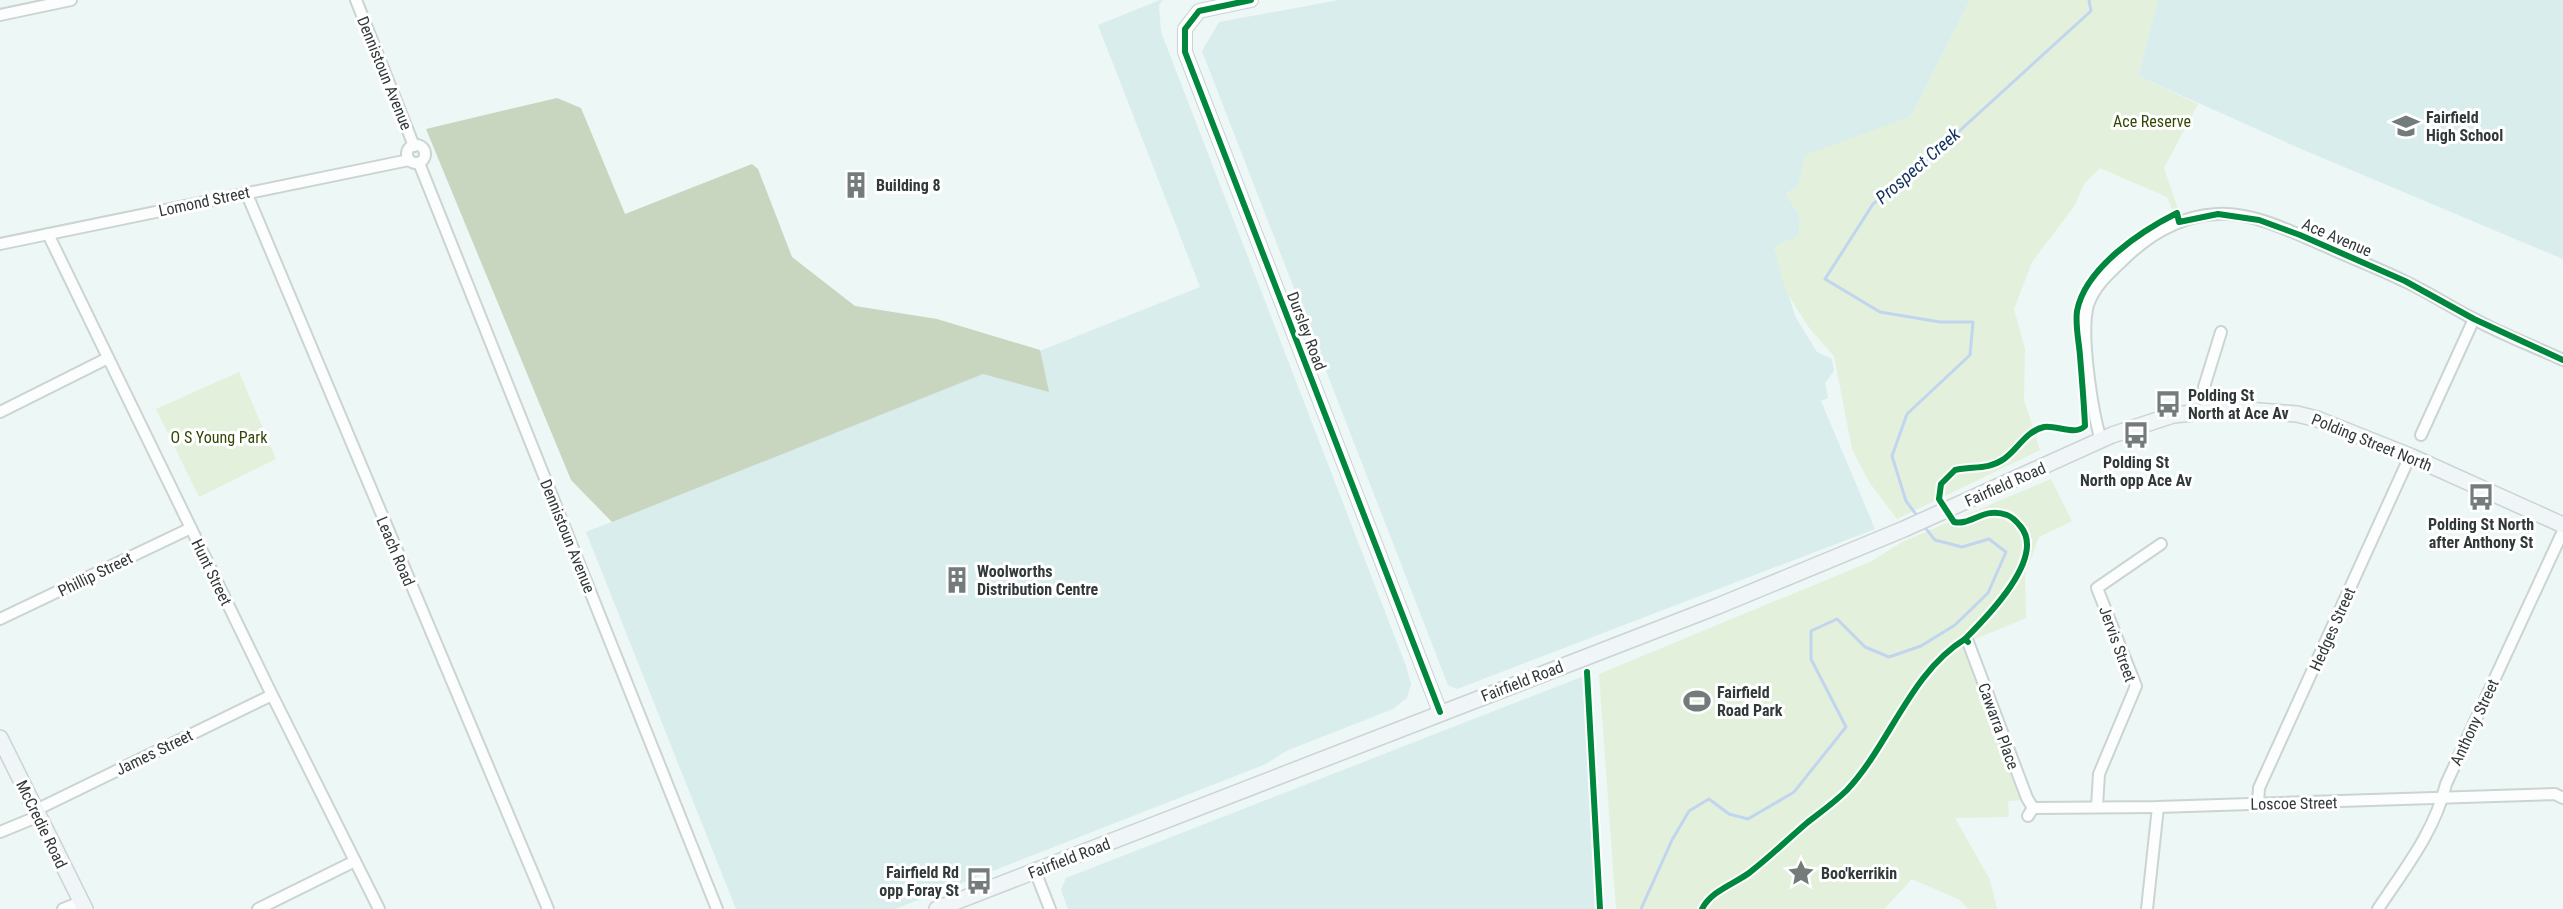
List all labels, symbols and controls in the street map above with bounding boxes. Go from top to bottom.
street label: Dennistoun Avenue [353,14,416,133]
place label: Fairfield High School [2426,108,2503,145]
school or university icon: Fairfield High School [2391,111,2421,141]
park label: Ace Reserve [2113,112,2191,131]
water label: Prospect Creek [1871,123,1965,208]
building icon: Building 8 [841,170,871,200]
place label: Building 8 [876,176,941,195]
street label: Lomond Street [157,183,252,220]
street label: Ace Avenue [2299,214,2375,261]
street label: Dursley Road [1283,289,1330,373]
place label: Polding St North at Ace Av [2188,386,2289,423]
bus stop icon: Polding St North at Ace Av [2153,389,2183,419]
street label: Polding Street North [2309,410,2435,475]
bus stop icon: Polding St North opp Ace Av [2121,420,2151,450]
park label: O S Young Park [171,428,268,447]
place label: Polding St North opp Ace Av [2080,453,2192,490]
street label: Fairfield Road [1962,458,2049,511]
street label: Dennistoun Avenue [536,477,599,596]
bus stop icon: Polding St North after Anthony St [2466,482,2496,512]
street label: Leach Road [372,514,419,589]
place label: Polding St North after Anthony St [2428,515,2534,552]
street label: Hunt Street [187,536,236,609]
street label: Phillip Street [55,548,136,601]
place label: Woolworths Distribution Centre [977,562,1099,599]
building icon: Woolworths Distribution Centre [942,565,972,595]
street label: Hedges Street [2306,584,2359,674]
street label: Jervis Street [2095,604,2140,685]
street label: Fairfield Road [1478,657,1566,706]
street label: Anthony Street [2446,676,2503,768]
street label: Cawarra Place [1974,680,2023,772]
place label: Fairfield Road Park [1717,683,1783,720]
sports icon: Fairfield Road Park [1682,686,1712,716]
street label: James Street [113,726,196,779]
street label: McCredie Road [12,777,71,871]
street label: Loscoe Street [2250,793,2338,814]
street label: Fairfield Road [1025,834,1113,883]
place icon: Boo'kerrikin [1786,858,1816,888]
place label: Fairfield Rd opp Foray St [879,863,959,900]
place label: Boo'kerrikin [1821,864,1897,883]
bus stop icon: Fairfield Rd opp Foray St [964,866,994,896]

